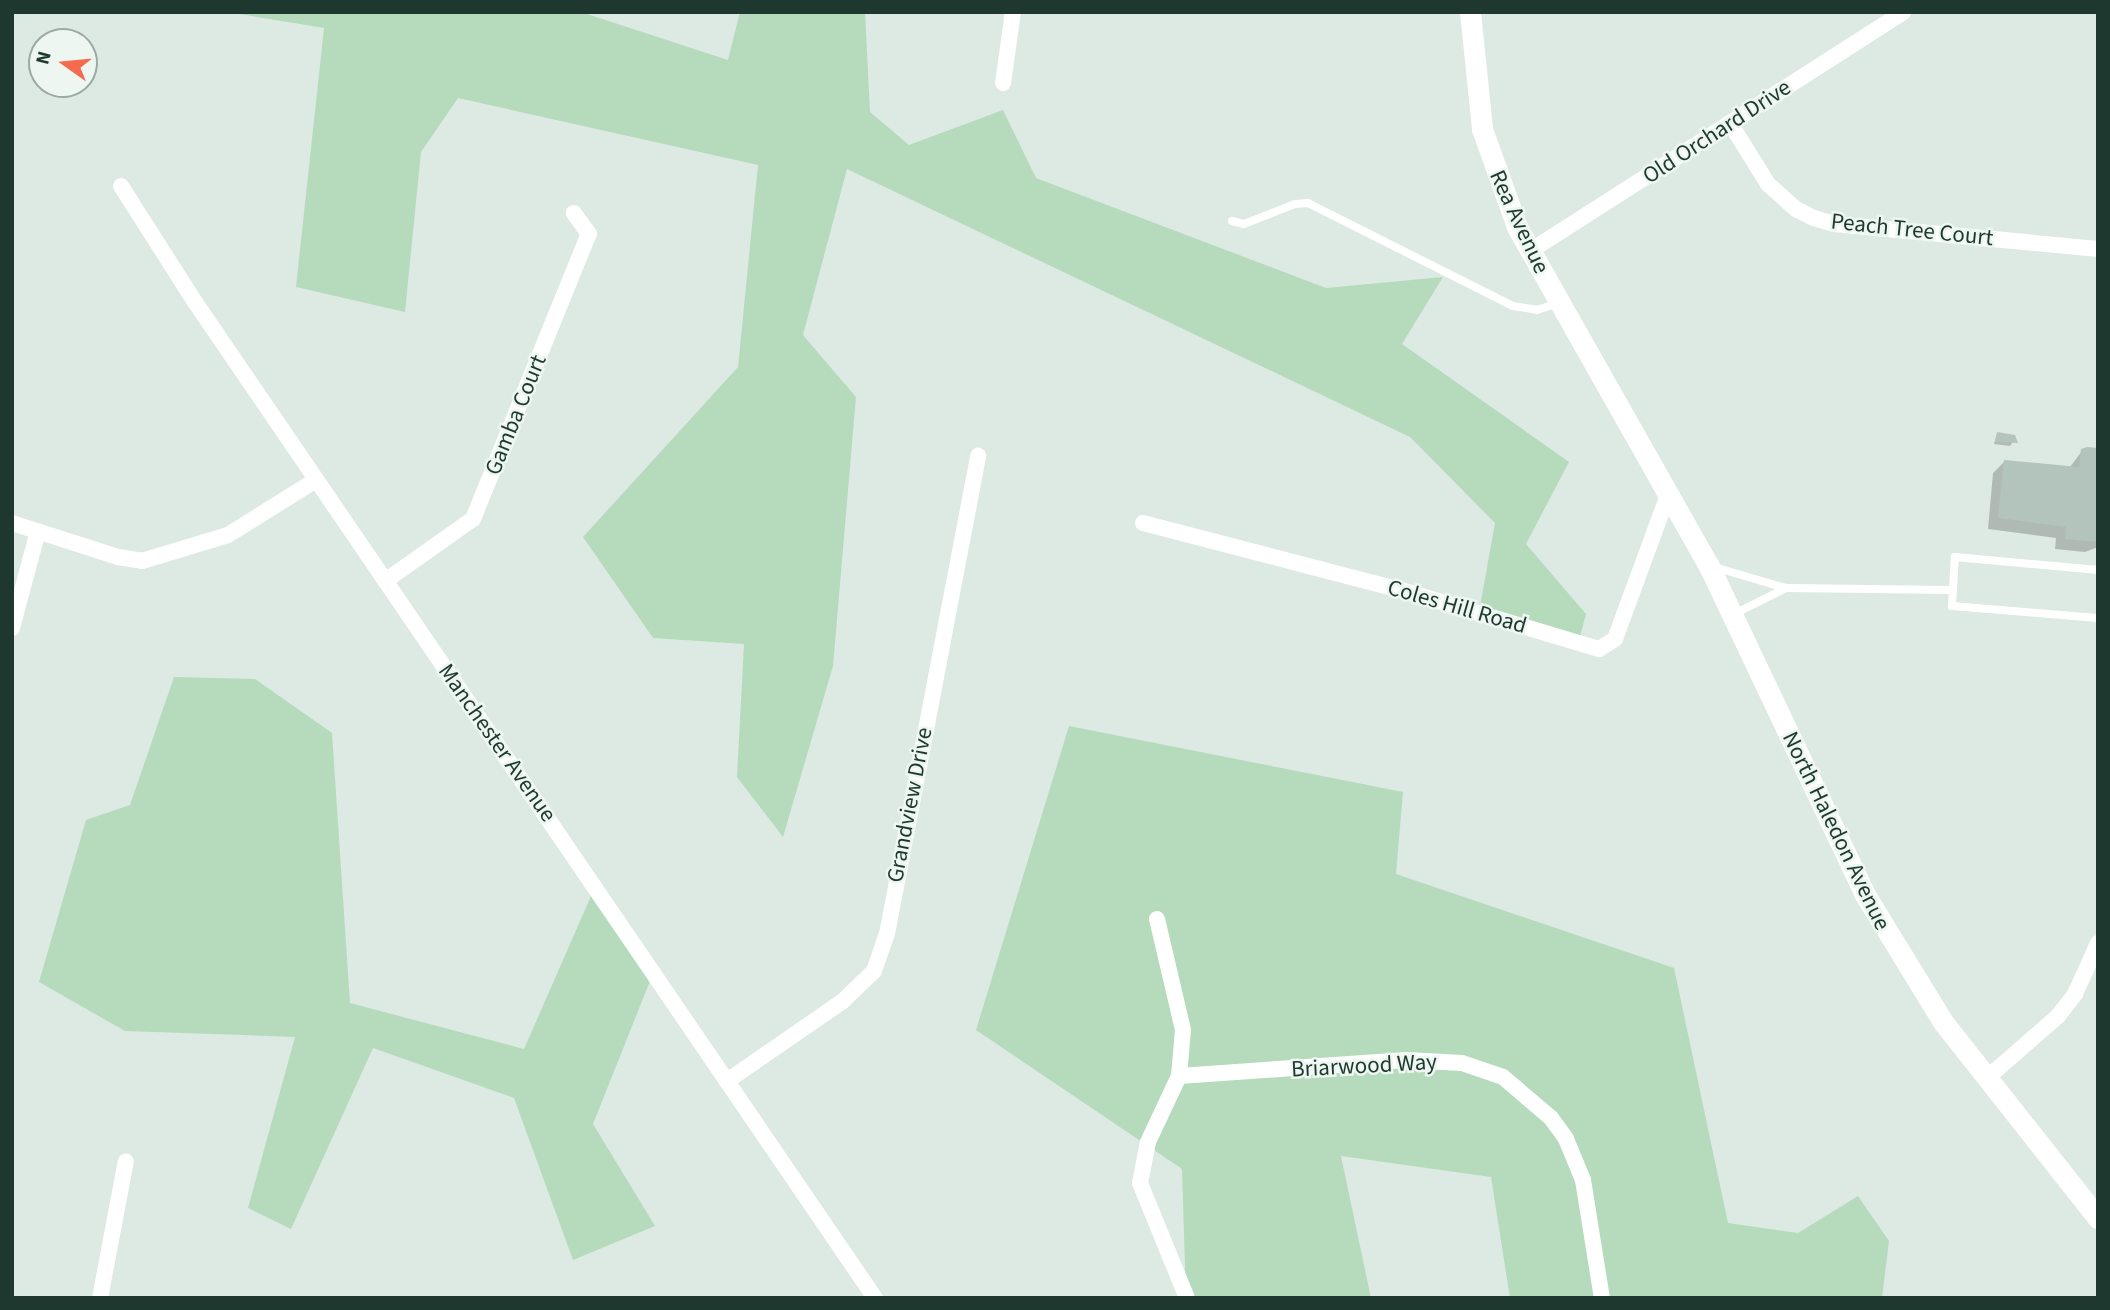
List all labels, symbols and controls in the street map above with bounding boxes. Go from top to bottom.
north arrow [28,28,98,98]
text: N [29,48,59,68]
street label: Old Orchard Drive [1638,74,1796,190]
street label: Rea Avenue [1483,166,1555,278]
street label: Peach Tree Court [1829,208,1995,252]
street label: Gamba Court [479,351,553,479]
street label: Coles Hill Road [1384,574,1530,640]
street label: Manchester Avenue [432,659,562,827]
street label: Grandview Drive [881,725,939,885]
street label: North Haledon Avenue [1776,727,1896,935]
street label: Briarwood Way [1290,1048,1438,1084]

